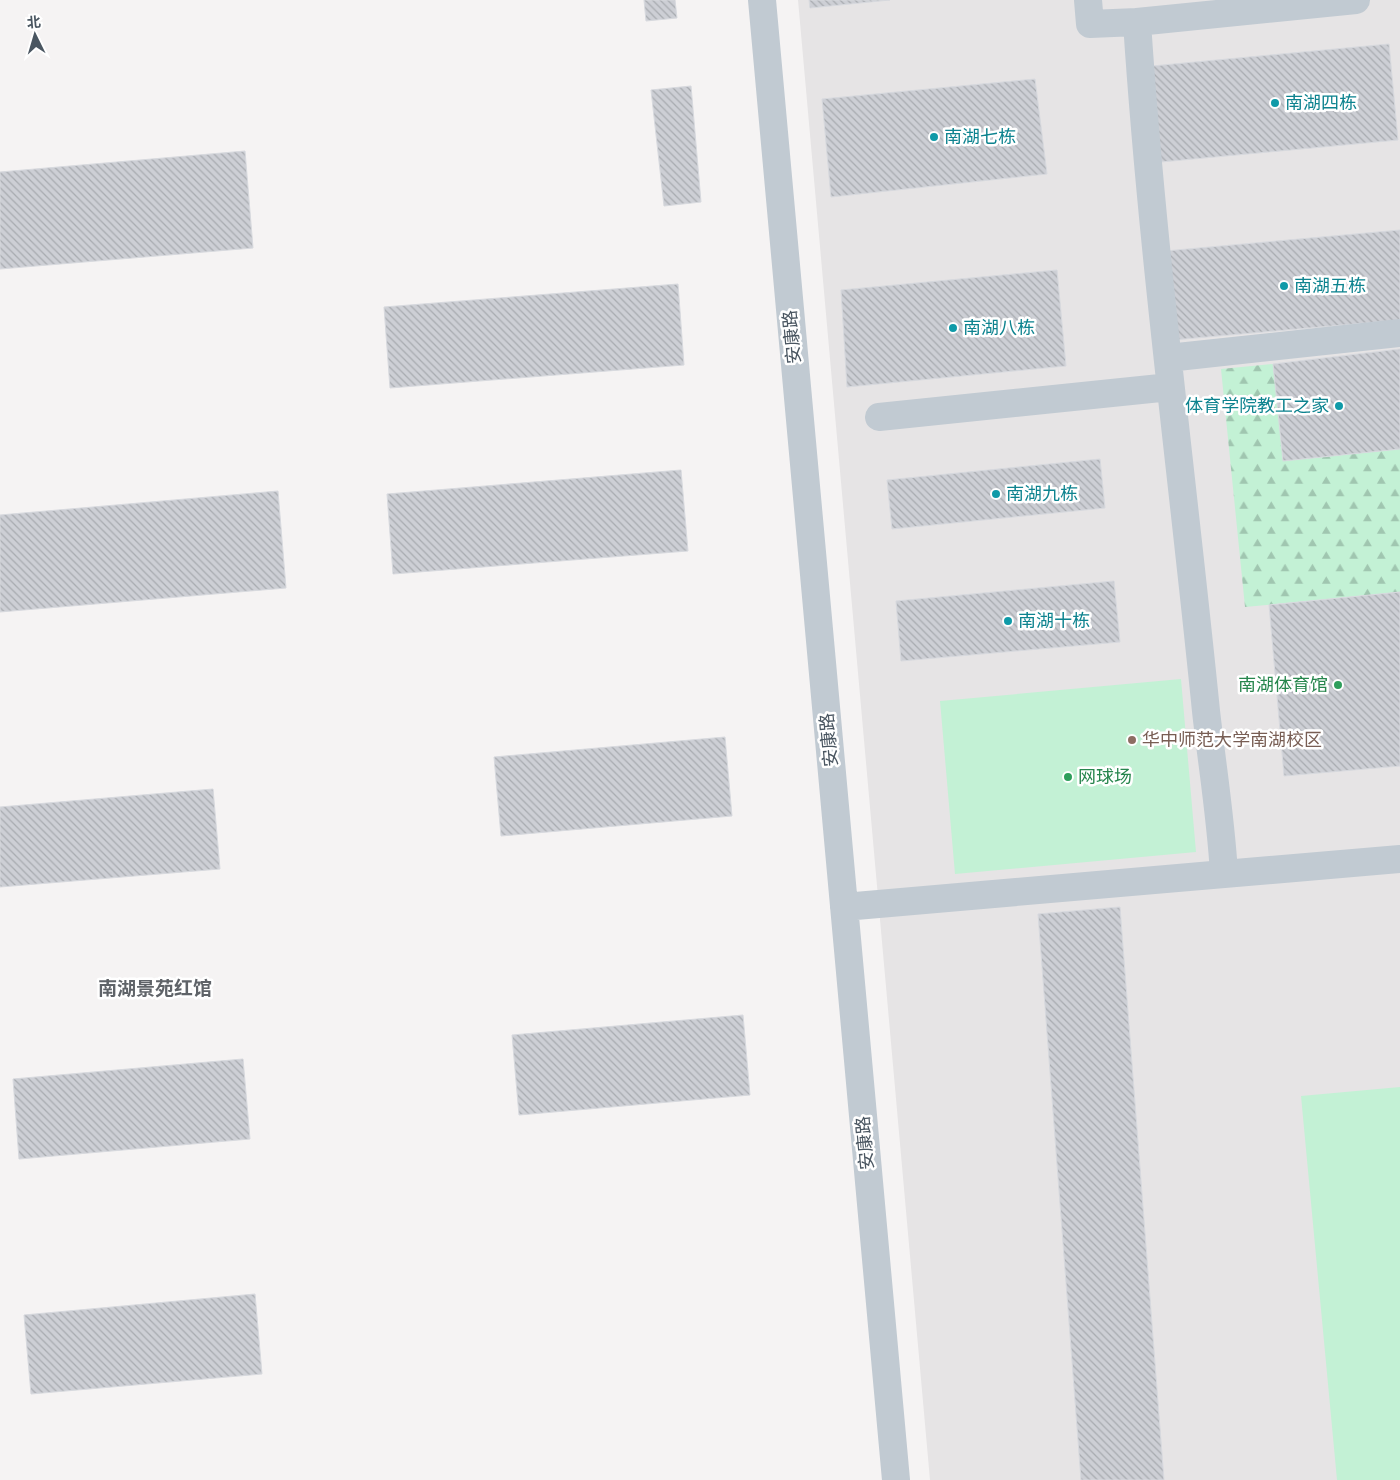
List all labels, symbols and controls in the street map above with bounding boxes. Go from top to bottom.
north arrow [10,10,60,60]
text: 北 [26,13,42,32]
place label: 南湖四栋 [1285,93,1357,114]
marker: 南湖四栋 [1269,97,1281,109]
place label: 南湖七栋 [944,127,1016,148]
marker: 南湖七栋 [928,131,940,143]
place label: 南湖五栋 [1294,276,1366,297]
marker: 南湖五栋 [1278,280,1290,292]
street label: 安康路 [780,309,805,365]
place label: 南湖八栋 [963,318,1035,339]
marker: 南湖八栋 [947,322,959,334]
place label: 体育学院教工之家 [1185,396,1329,417]
marker: 体育学院教工之家 [1333,400,1345,412]
place label: 南湖九栋 [1006,484,1078,505]
marker: 南湖九栋 [990,488,1002,500]
place label: 南湖十栋 [1018,611,1090,632]
marker: 南湖十栋 [1002,615,1014,627]
place label: 南湖体育馆 [1238,675,1328,696]
marker: 南湖体育馆 [1332,679,1344,691]
street label: 安康路 [817,712,842,768]
place label: 华中师范大学南湖校区 [1142,730,1322,751]
marker: 华中师范大学南湖校区 [1126,734,1138,746]
place label: 网球场 [1078,767,1132,788]
marker: 网球场 [1062,771,1074,783]
district label: 南湖景苑红馆 [98,978,212,1001]
street label: 安康路 [853,1115,878,1171]

